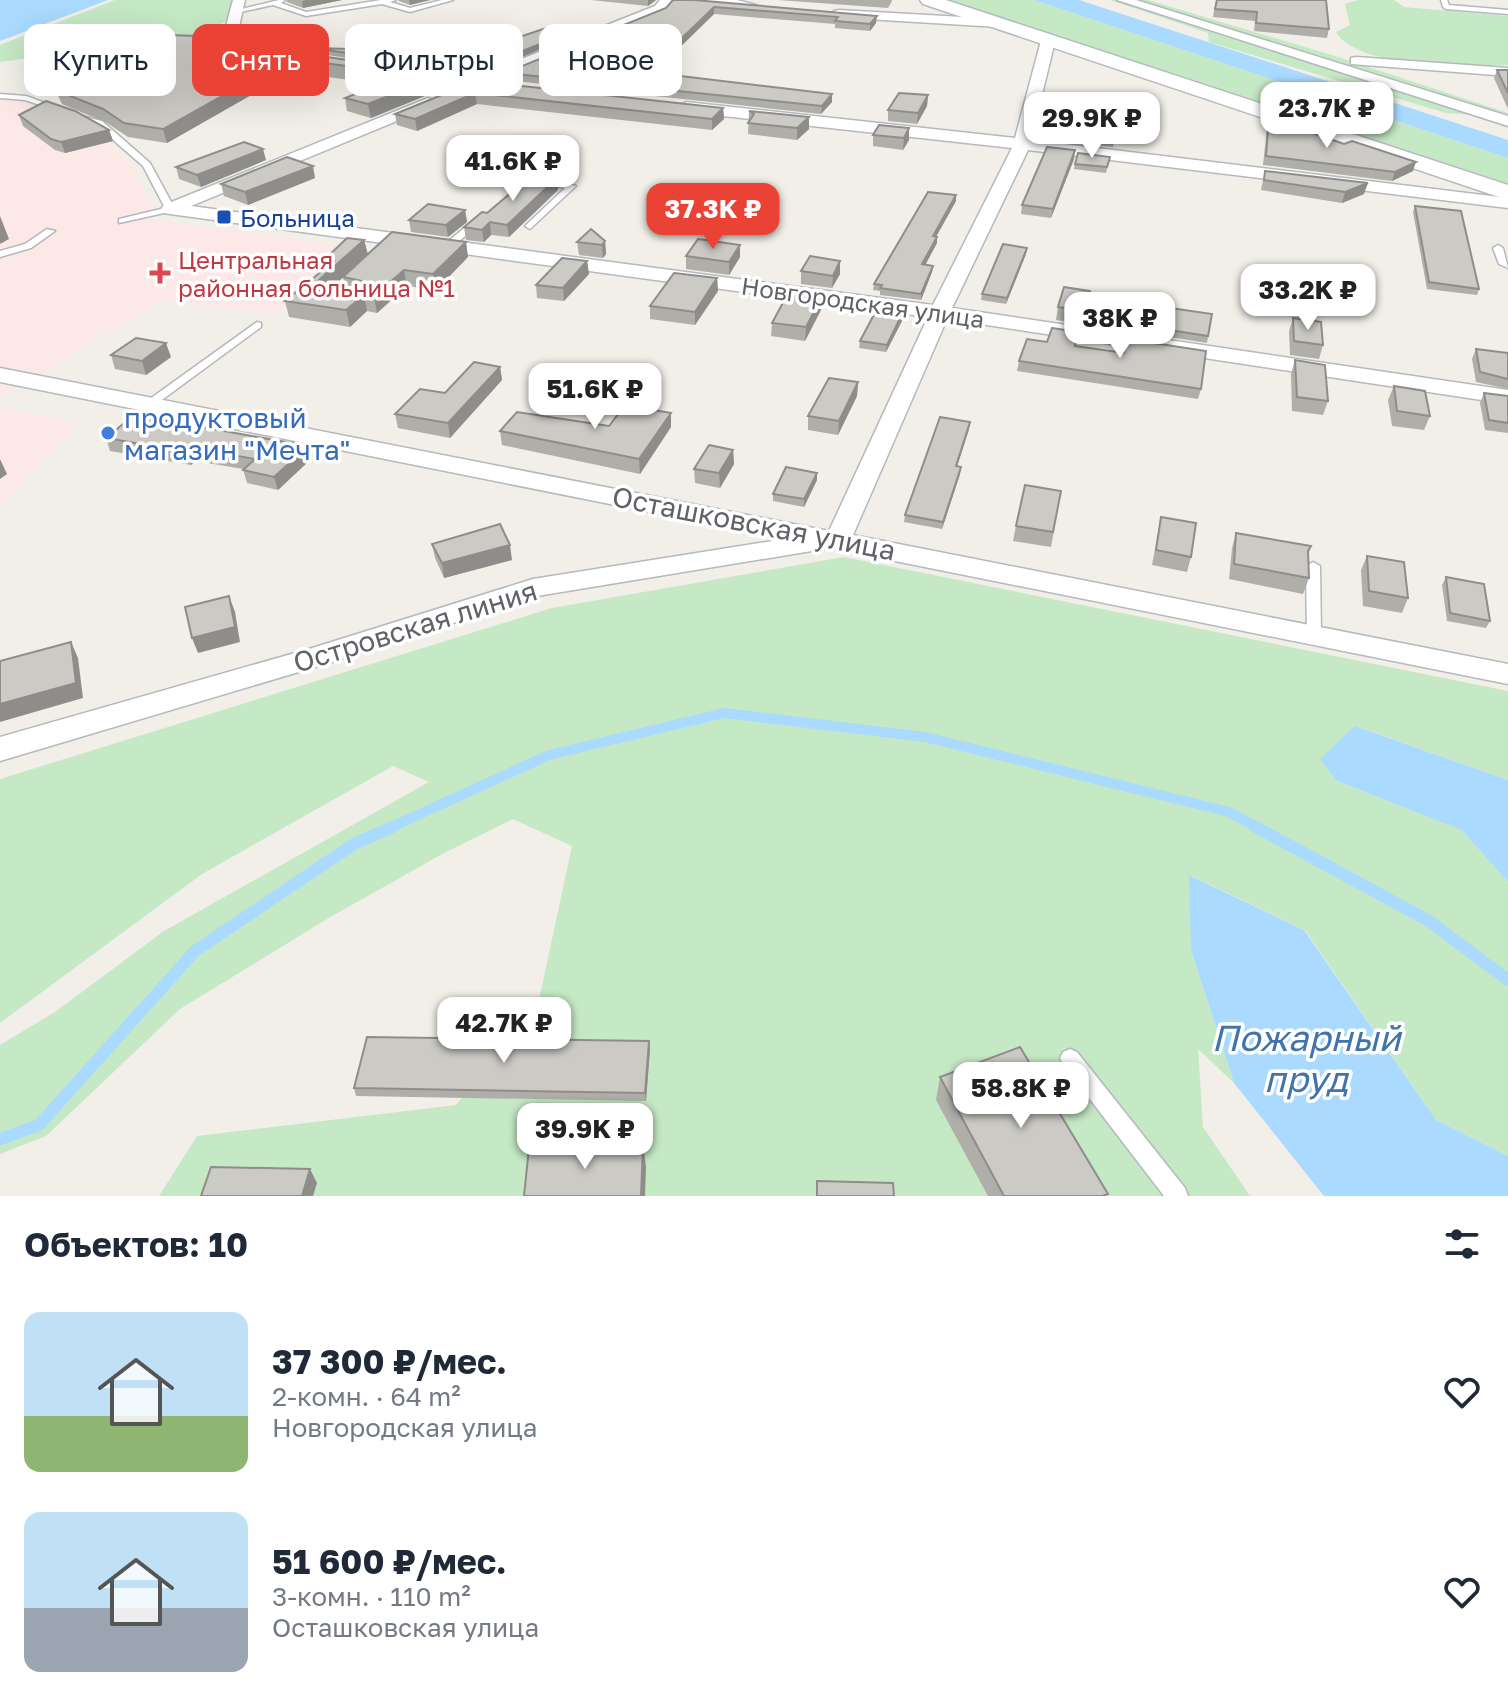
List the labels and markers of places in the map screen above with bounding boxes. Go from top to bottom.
pin: 23.7K ₽ [1253,82,1401,150]
pin: 29.9K ₽ [1018,92,1166,160]
pin: 41.6K ₽ [439,135,587,203]
pin: 37.3K ₽ [639,183,787,251]
place label: Больница [240,203,355,232]
marker: Больница [215,208,233,226]
place label: Центральная районная больница №1 [178,245,455,302]
marker: Центральная районная больница №1 [149,262,171,284]
pin: 33.2K ₽ [1234,264,1382,332]
pin: 38K ₽ [1064,292,1176,360]
pin: 51.6K ₽ [521,363,669,431]
place label: продуктовый магазин "Мечта" [124,401,350,466]
marker: продуктовый магазин "Мечта" [99,424,117,442]
pin: 42.7K ₽ [430,997,578,1065]
pin: 58.8K ₽ [947,1062,1095,1130]
pin: 39.9K ₽ [511,1103,659,1171]

